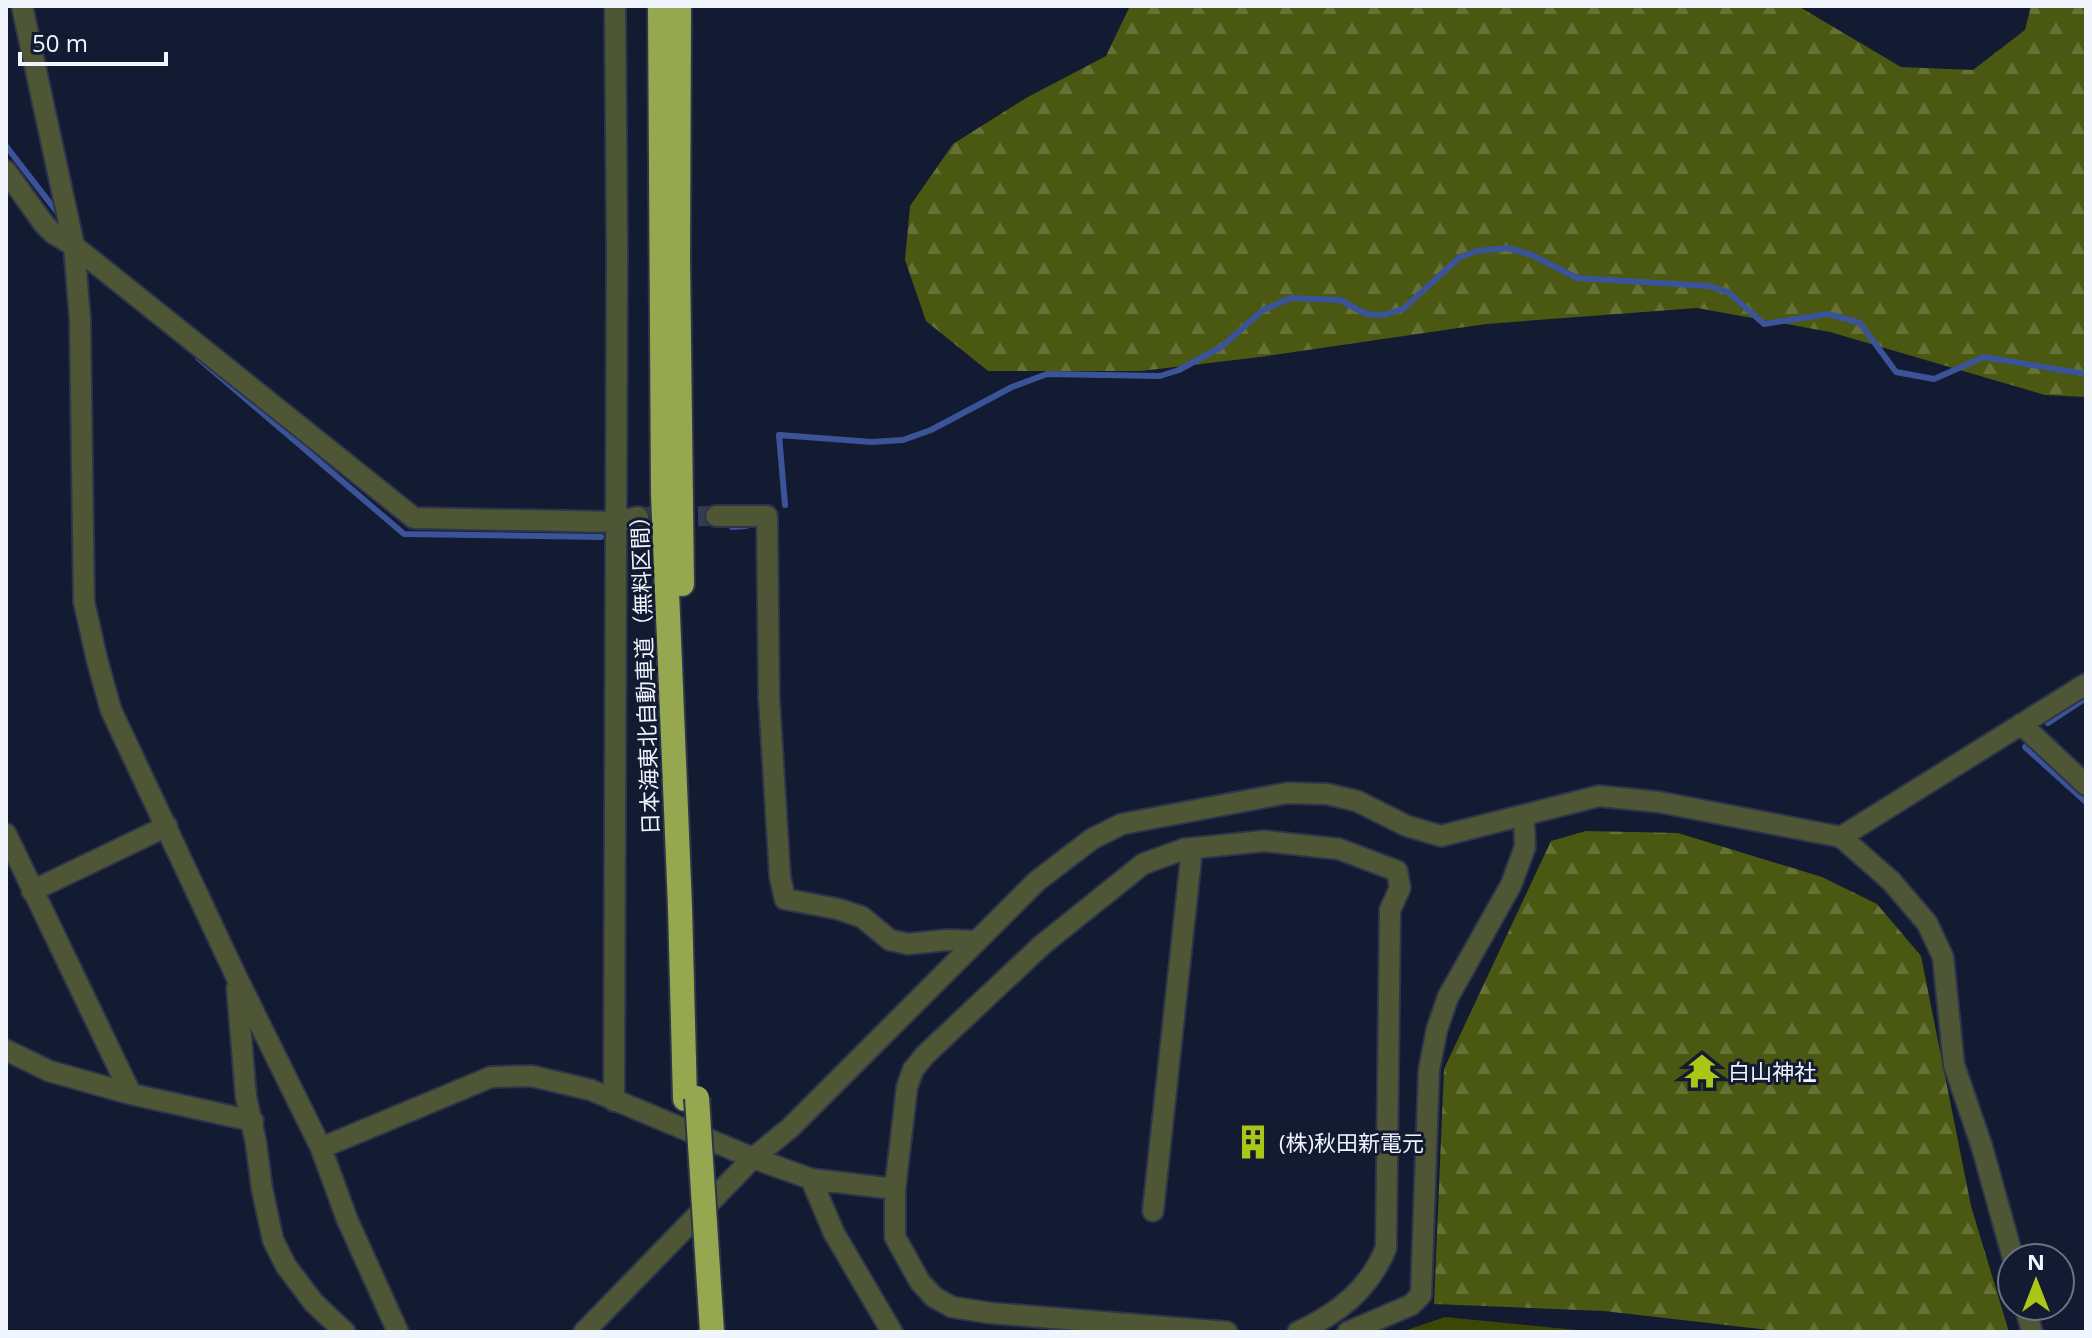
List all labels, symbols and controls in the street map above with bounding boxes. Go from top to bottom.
scale bar [20,16,166,66]
text: 50 m [32,26,88,59]
street label: 日本海東北自動車道（無料区間） [623,505,665,835]
temple icon: 白山神社 [1683,1052,1721,1090]
place label: 白山神社 [1728,1056,1816,1086]
building icon: (株)秋田新電元 [1234,1123,1272,1161]
place label: (株)秋田新電元 [1279,1127,1424,1157]
north arrow [1996,1242,2076,1322]
text: N [2027,1246,2045,1276]

